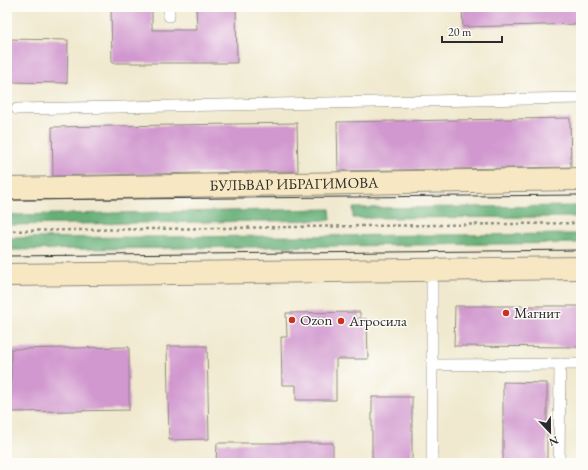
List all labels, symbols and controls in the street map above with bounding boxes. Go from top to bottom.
scale bar [442,18,502,44]
text: 20 m [448,24,472,40]
street label: БУЛЬВАР ИБРАГИМОВА [209,173,379,194]
place label: Магнит [514,303,560,322]
marker: Магнит [501,308,511,318]
place label: Ozon [300,310,333,329]
place label: Агросила [348,311,407,330]
marker: Ozon [287,315,297,325]
marker: Агросила [336,316,346,326]
north arrow [530,412,570,452]
text: N [547,433,560,449]

